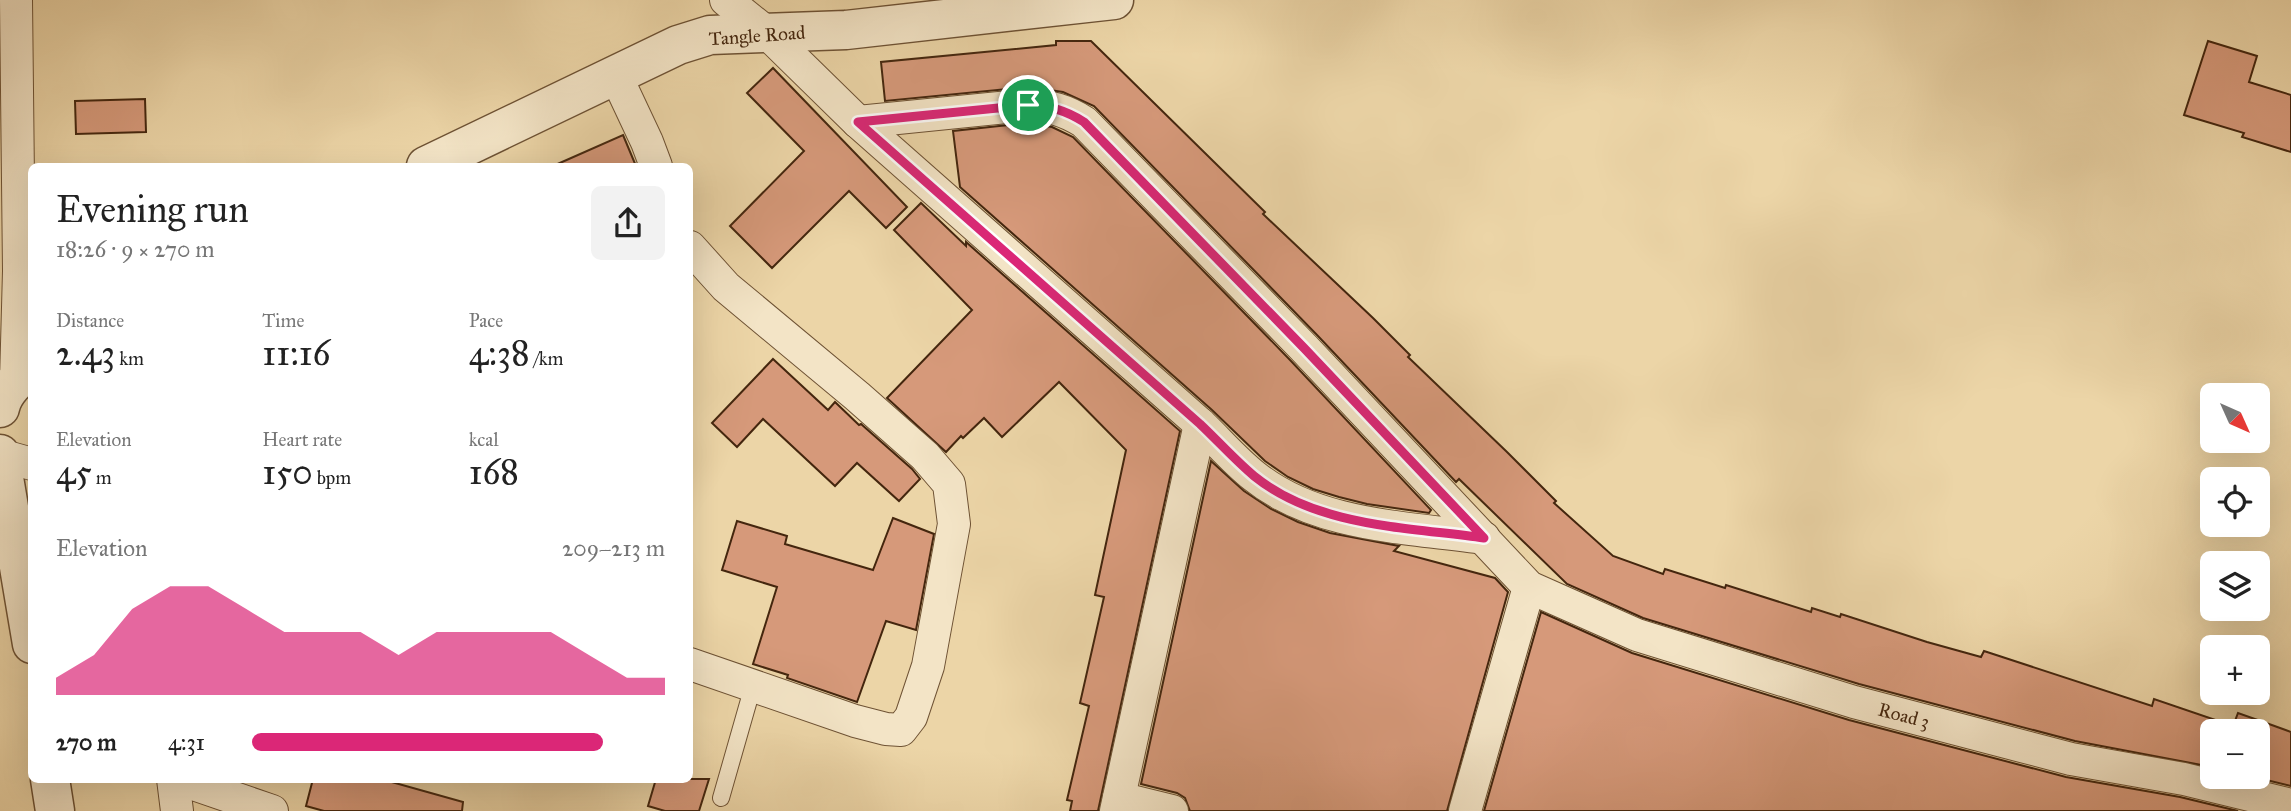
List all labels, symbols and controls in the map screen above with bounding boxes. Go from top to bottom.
street label: Tangle Road [708,21,807,51]
pin [998,75,1058,135]
icon: arrive [1009,86,1047,124]
text: Evening run [56,186,249,232]
button: share [591,186,665,260]
text: 18:26 · 9 × 270 m [56,235,215,263]
text: Distance [56,309,124,332]
text: Time [262,309,304,332]
text: Pace [469,309,503,332]
text: 2.43 [56,332,115,375]
text: 11:16 [262,332,330,375]
text: 4:38 [469,332,530,375]
text: km [115,347,144,370]
text: /km [530,347,564,370]
north arrow [2200,383,2270,453]
map controls [2200,383,2270,789]
text: Elevation [56,428,131,451]
text: Heart rate [262,428,342,451]
text: kcal [469,428,499,451]
text: 45 [56,451,92,494]
text: 150 [262,451,313,494]
text: 168 [469,451,519,494]
text: m [92,466,112,489]
text: bpm [313,466,351,489]
button: locate [2200,467,2270,537]
text: Elevation [56,534,147,562]
text: 209–213 m [562,534,665,562]
button: layers [2200,551,2270,621]
button: + [2200,635,2270,705]
street label: Road 3 [1876,698,1932,733]
button: − [2200,719,2270,789]
text: 270 m [56,728,117,756]
text: 4:31 [168,728,205,756]

